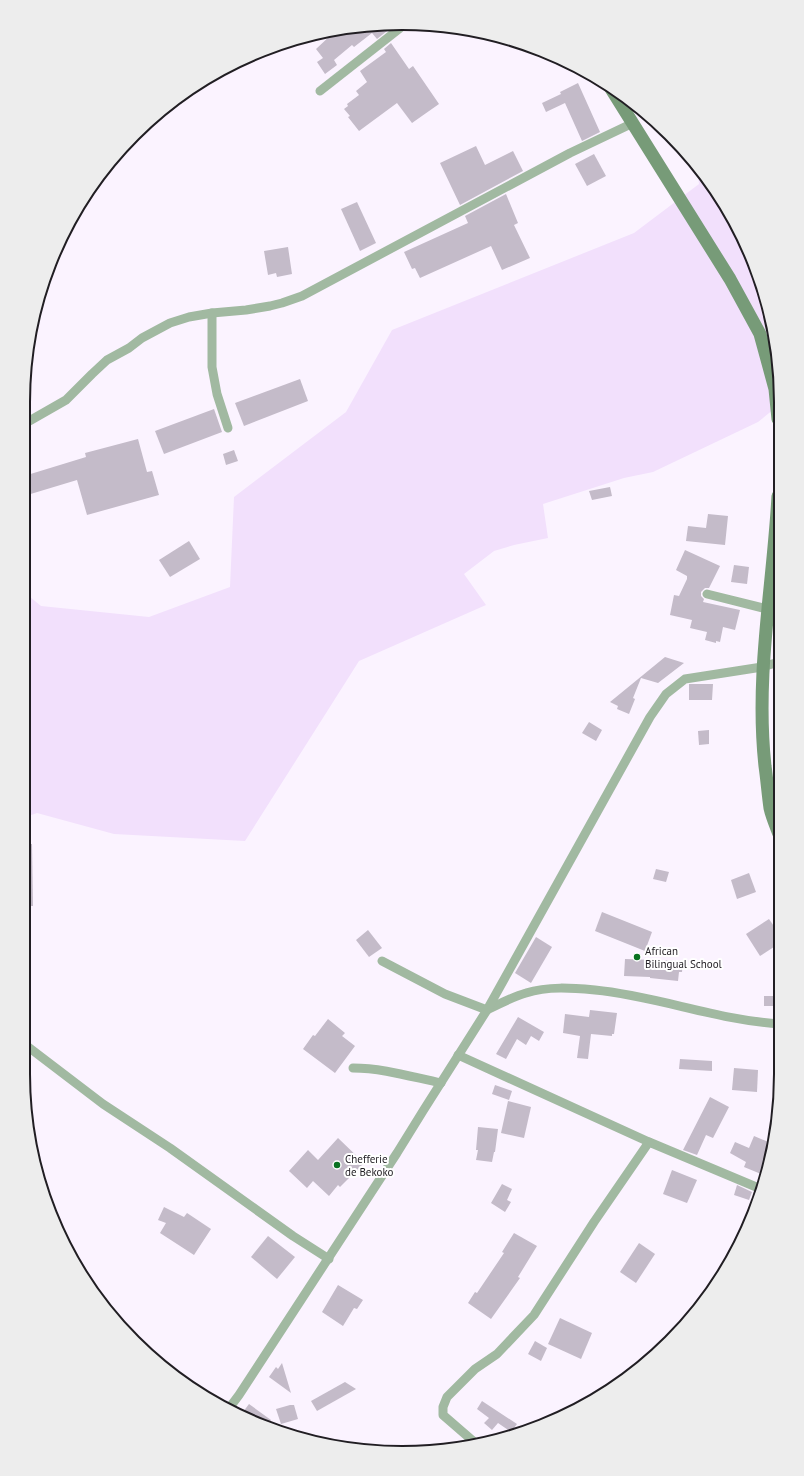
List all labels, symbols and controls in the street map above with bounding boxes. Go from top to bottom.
place label: African Bilingual School [645,944,723,971]
marker: African Bilingual School [632,952,642,962]
place label: Chefferie de Bekoko [345,1152,394,1179]
marker: Chefferie de Bekoko [332,1160,342,1170]

